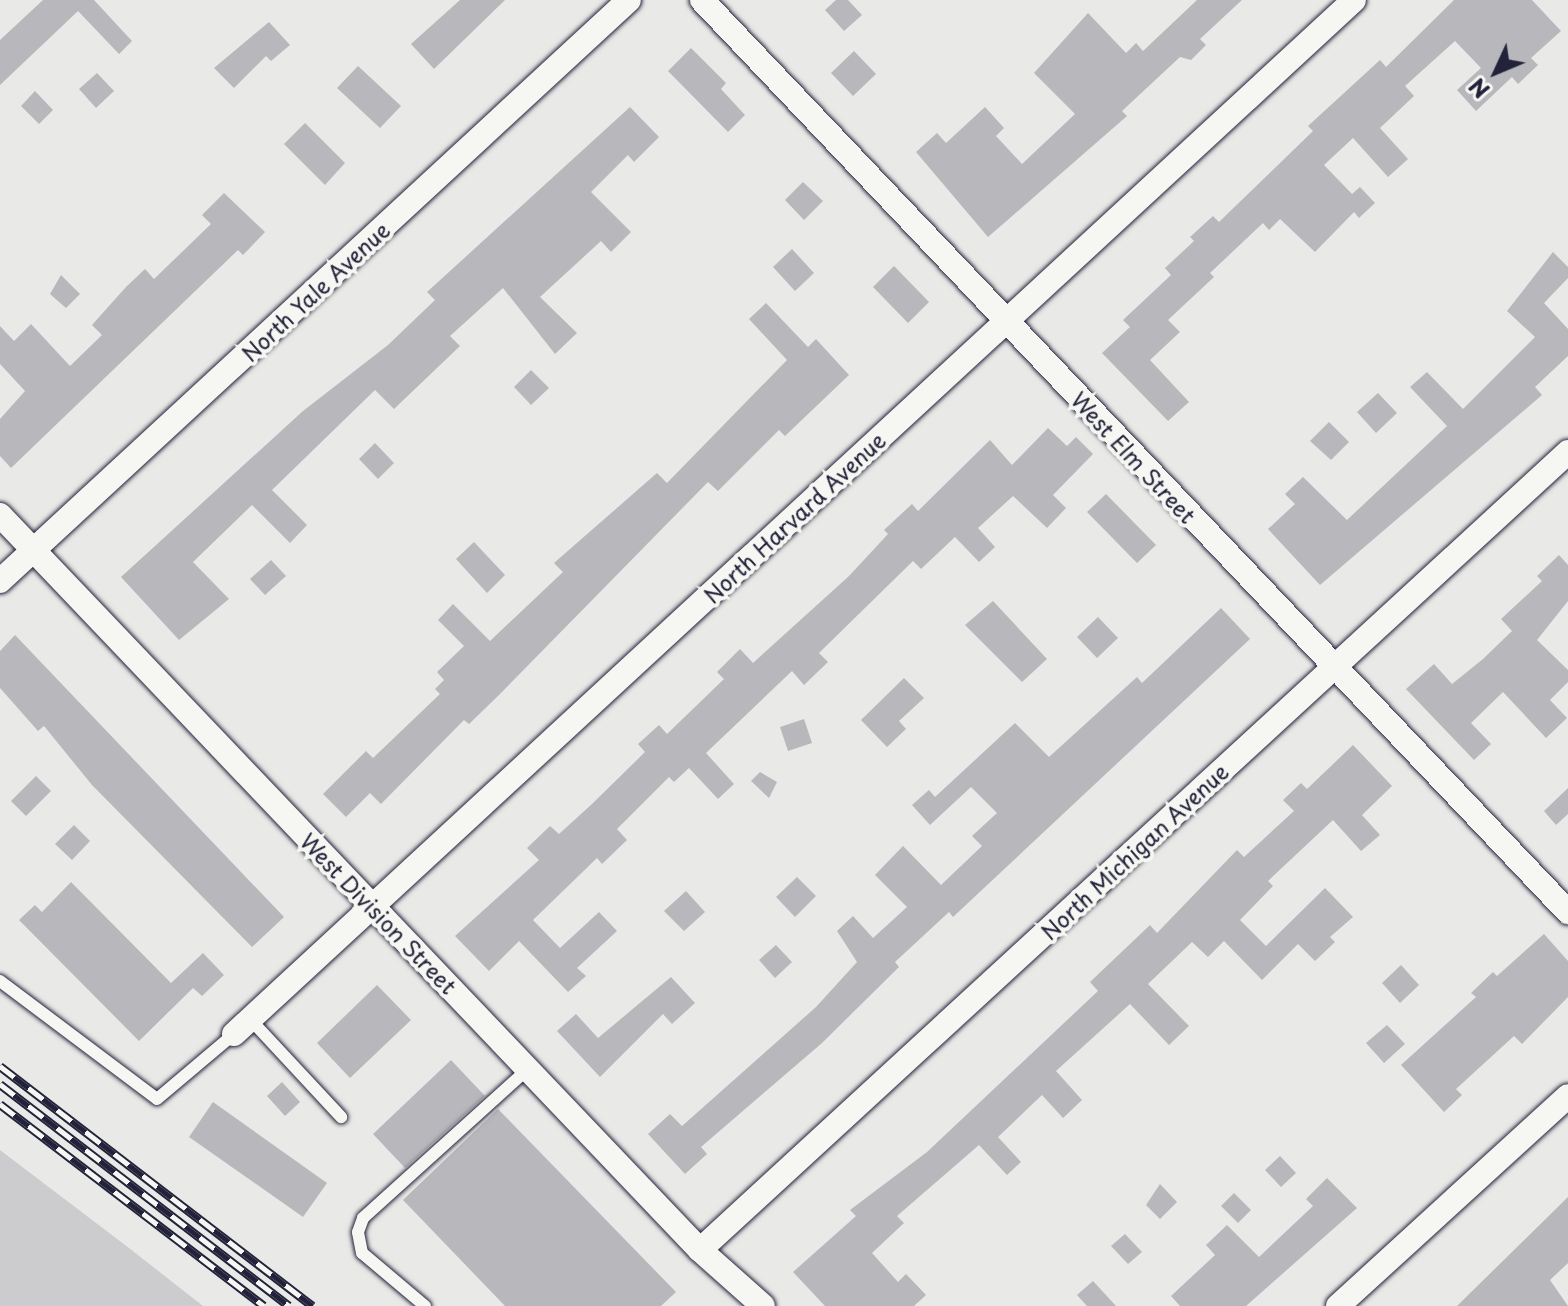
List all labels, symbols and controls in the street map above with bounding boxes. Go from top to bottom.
north arrow [1456,32,1536,112]
text: N [1460,71,1496,107]
street label: North Yale Avenue [235,215,395,367]
street label: West Elm Street [1066,386,1202,528]
street label: North Harvard Avenue [698,426,890,608]
street label: North Michigan Avenue [1035,757,1233,945]
street label: West Division Street [295,827,463,999]

